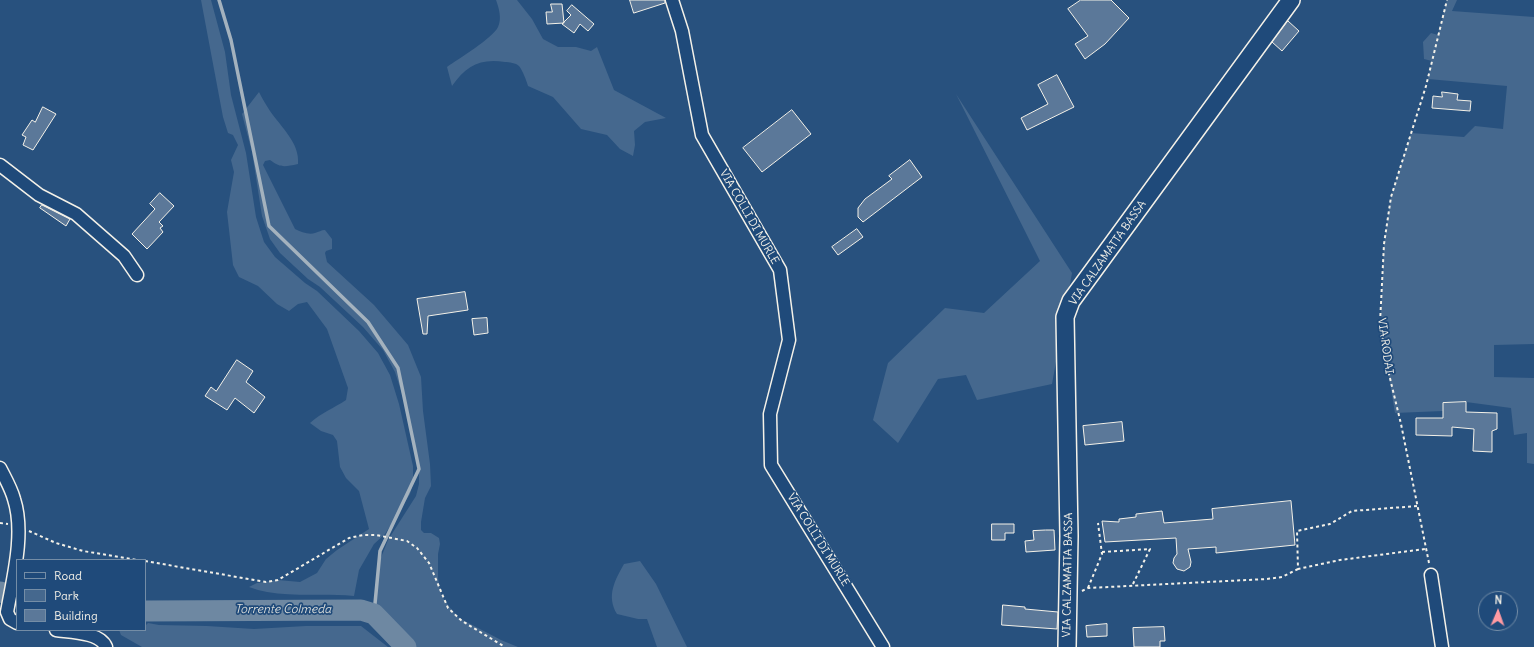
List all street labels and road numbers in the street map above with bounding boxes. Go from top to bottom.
street label: VIA COLLI DI MURLE [716,167,782,267]
street label: VIA CALZAMATTA BASSA [1067,198,1149,308]
street label: VIA RODAI [1375,317,1395,375]
street label: VIA COLLI DI MURLE [784,491,852,589]
street label: VIA CALZAMATTA BASSA [1060,513,1076,637]

